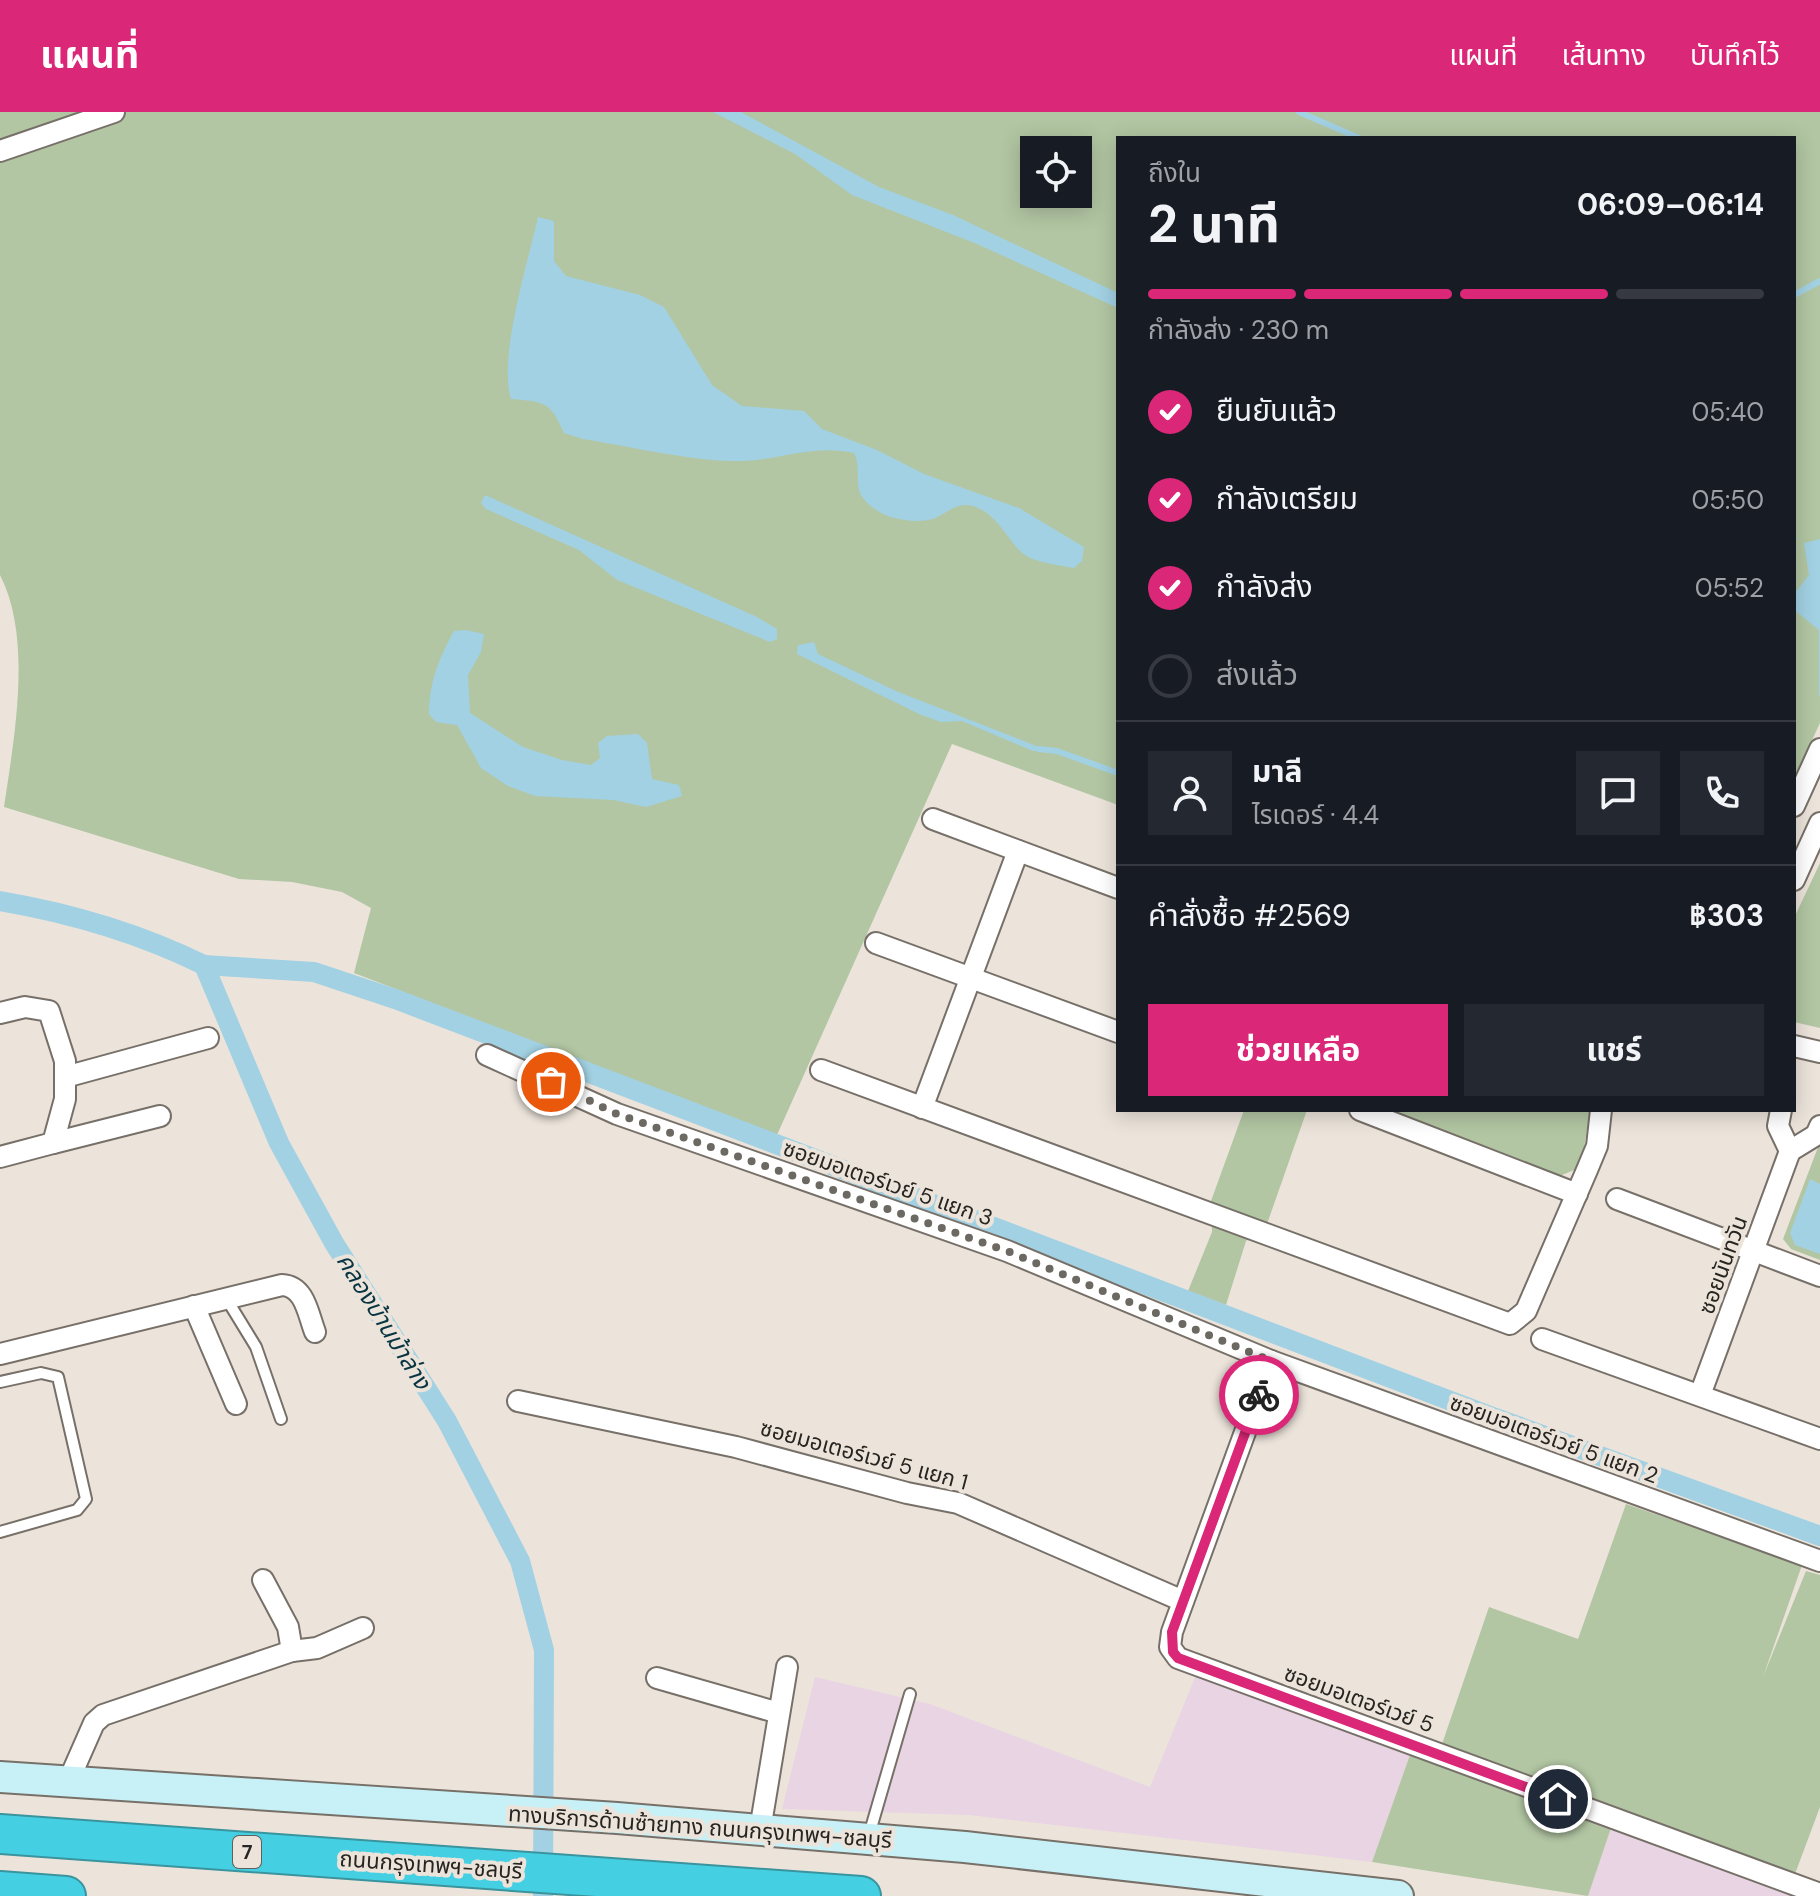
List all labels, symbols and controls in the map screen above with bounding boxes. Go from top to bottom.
text: แผนที่ [40,30,139,80]
text: แผนที่ [1449,37,1517,74]
text: เส้นทาง [1561,37,1646,74]
text: บันทึกไว้ [1690,37,1780,74]
map controls [1020,136,1092,208]
button: locate [1020,136,1092,208]
text: ถึงใน [1148,156,1201,190]
text: 06:09–06:14 [1577,185,1764,224]
text: 2 นาที [1148,190,1280,258]
text: กำลังส่ง · 230 m [1148,313,1329,347]
icon: check [1148,390,1192,434]
text: ยืนยันแล้ว [1216,391,1337,430]
text: 05:40 [1692,395,1764,429]
icon: check [1148,478,1192,522]
text: กำลังเตรียม [1216,479,1358,518]
text: 05:50 [1691,483,1764,517]
icon: check [1148,566,1192,610]
text: กำลังส่ง [1216,567,1313,606]
text: 05:52 [1695,571,1764,605]
text: ส่งแล้ว [1216,655,1298,694]
button: person [1148,751,1232,835]
button: chat [1576,751,1660,835]
button: phone [1680,751,1764,835]
text: มาลี [1252,752,1302,791]
text: ไรเดอร์ · 4.4 [1252,798,1379,832]
text: คำสั่งซื้อ #2569 [1148,896,1351,935]
text: ฿303 [1689,896,1764,935]
button: ช่วยเหลือ [1148,1004,1448,1096]
button: แชร์ [1464,1004,1764,1096]
pin [517,1048,585,1116]
icon: bag [529,1060,573,1104]
street label: ซอยมอเตอร์เวย์ 5 แยก 3 [779,1133,997,1233]
street label: ซอยนันทวัน [1692,1212,1754,1318]
water label: คลองบ้านม้าล่าง [330,1247,439,1396]
courier [1219,1355,1299,1435]
icon: bike [1237,1373,1281,1417]
street label: ซอยมอเตอร์เวย์ 5 แยก 2 [1446,1388,1662,1490]
street label: ซอยมอเตอร์เวย์ 5 แยก 1 [757,1413,971,1497]
street label: ซอยมอเตอร์เวย์ 5 [1280,1659,1438,1739]
pin [1524,1765,1592,1833]
icon: home [1536,1777,1580,1821]
street label: ทางบริการด้านซ้ายทาง ถนนกรุงเทพฯ-ชลบุรี [507,1799,893,1855]
road number: 7 [233,1836,261,1868]
street label: ถนนกรุงเทพฯ-ชลบุรี [339,1844,523,1886]

